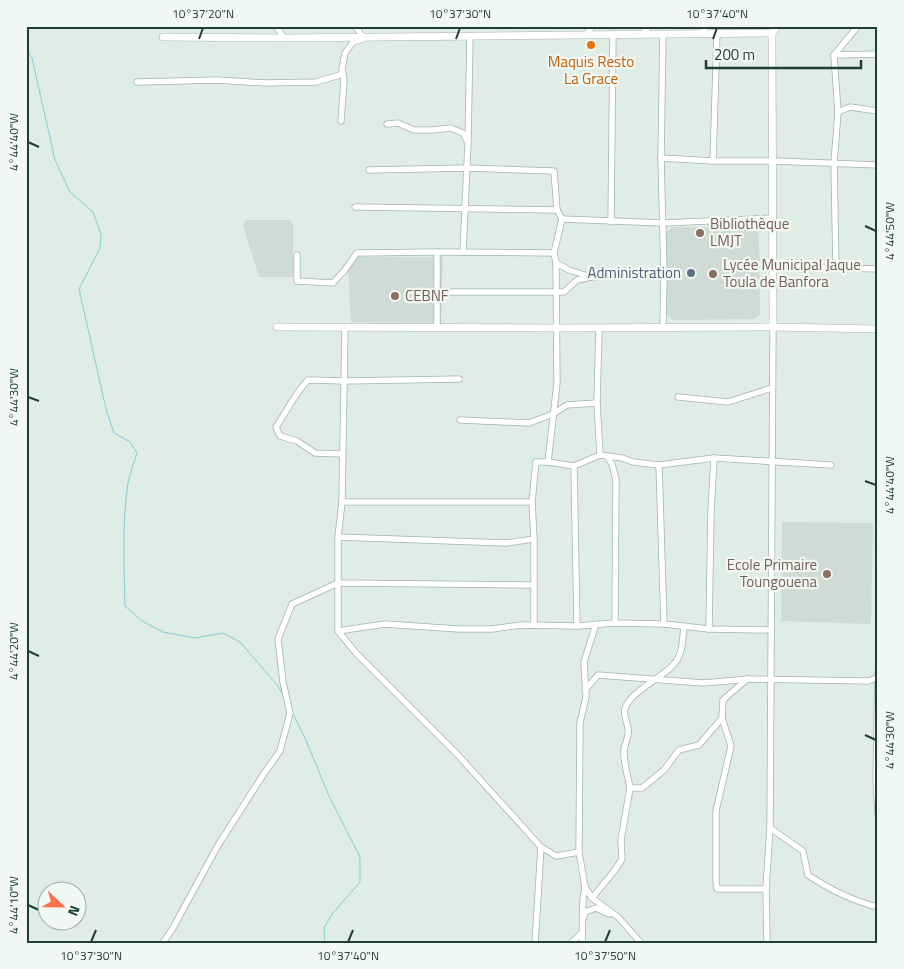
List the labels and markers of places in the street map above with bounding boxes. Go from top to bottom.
marker: Maquis Resto La Grace [585,39,597,51]
place label: Maquis Resto La Grace [548,50,634,90]
place label: Bibliothèque LMJT [710,212,789,252]
marker: Bibliothèque LMJT [694,227,706,239]
place label: Lycée Municipal Jaque Toula de Banfora [723,253,861,293]
place label: Administration [588,261,681,284]
marker: Administration [685,267,697,279]
marker: Lycée Municipal Jaque Toula de Banfora [707,268,719,280]
place label: CEBNF [405,284,449,307]
marker: CEBNF [389,290,401,302]
place label: Ecole Primaire Toungouena [727,553,817,593]
marker: Ecole Primaire Toungouena [821,568,833,580]

